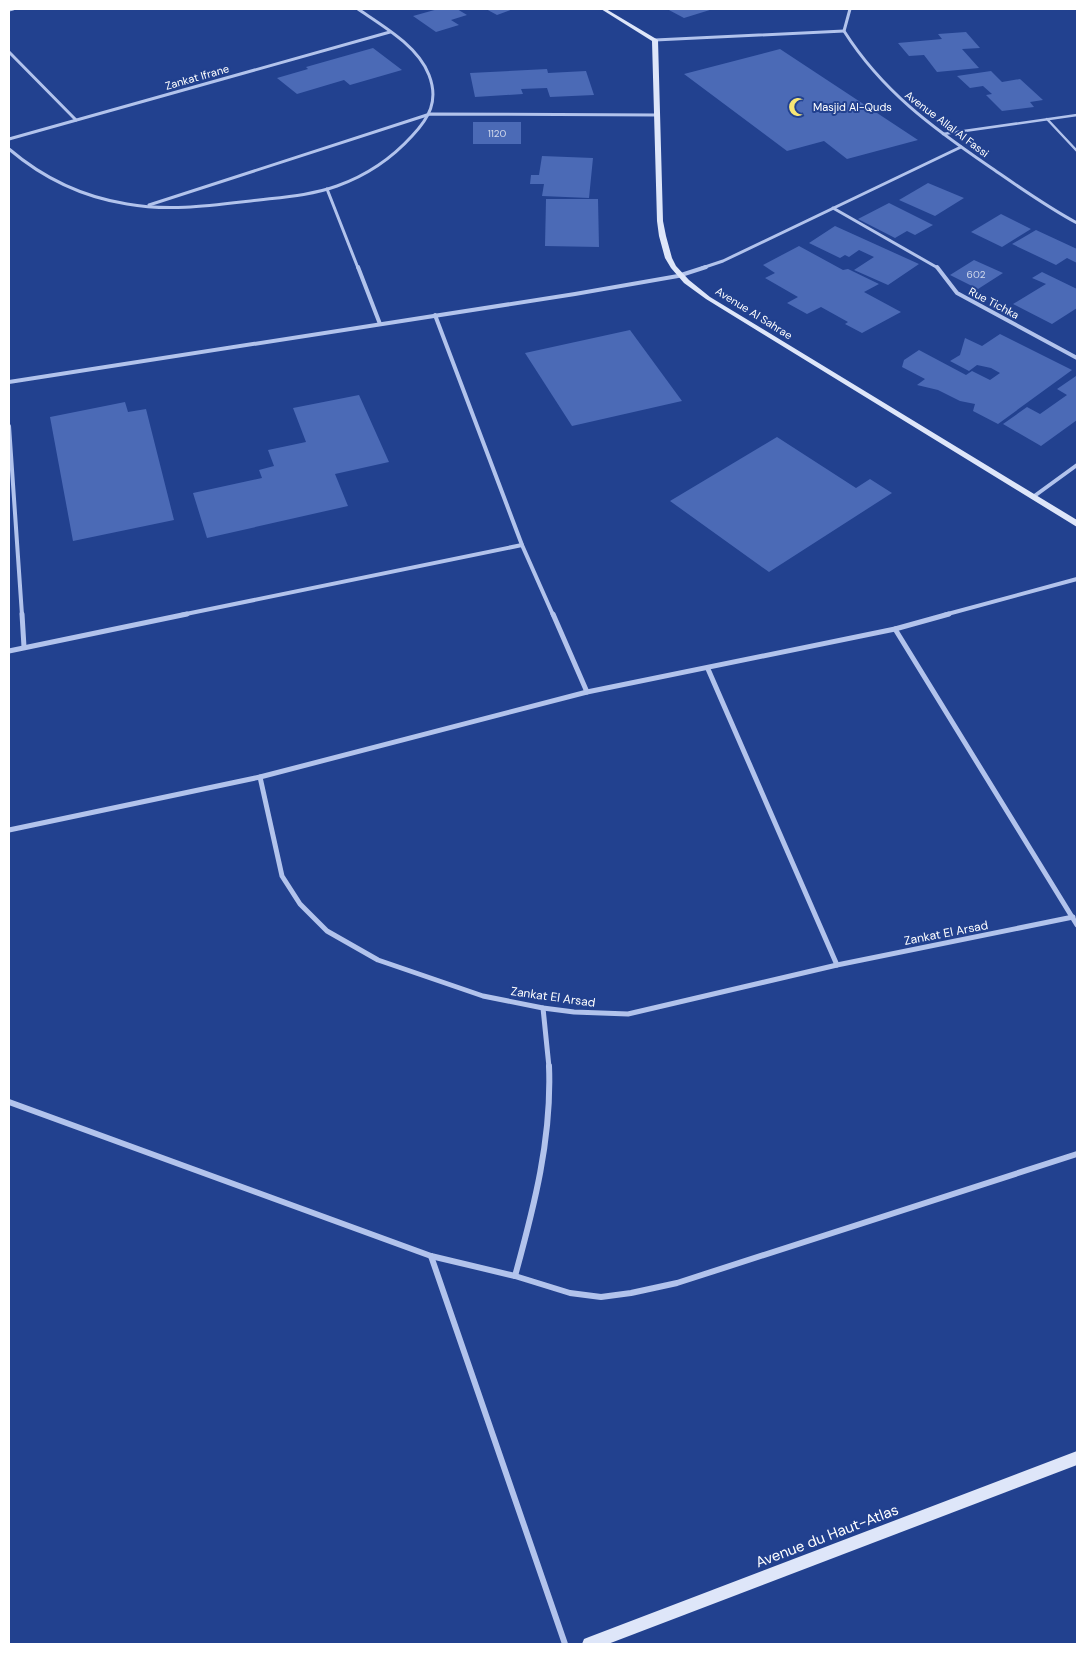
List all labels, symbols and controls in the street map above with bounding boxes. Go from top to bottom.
street label: Zankat Ifrane [163,61,231,93]
street label: Avenue Allal Al Fassi [902,88,992,160]
mosque icon: Masjid Al-Quds [787,96,809,118]
place label: Masjid Al-Quds [813,100,892,114]
house number: 1120 [488,127,507,140]
house number: 602 [967,268,986,281]
street label: Avenue Al Sahrae [713,284,795,342]
street label: Rue Tichka [966,284,1022,322]
street label: Zankat El Arsad [903,917,989,949]
street label: Zankat El Arsad [510,983,596,1011]
street label: Avenue du Haut-Atlas [753,1499,901,1573]

